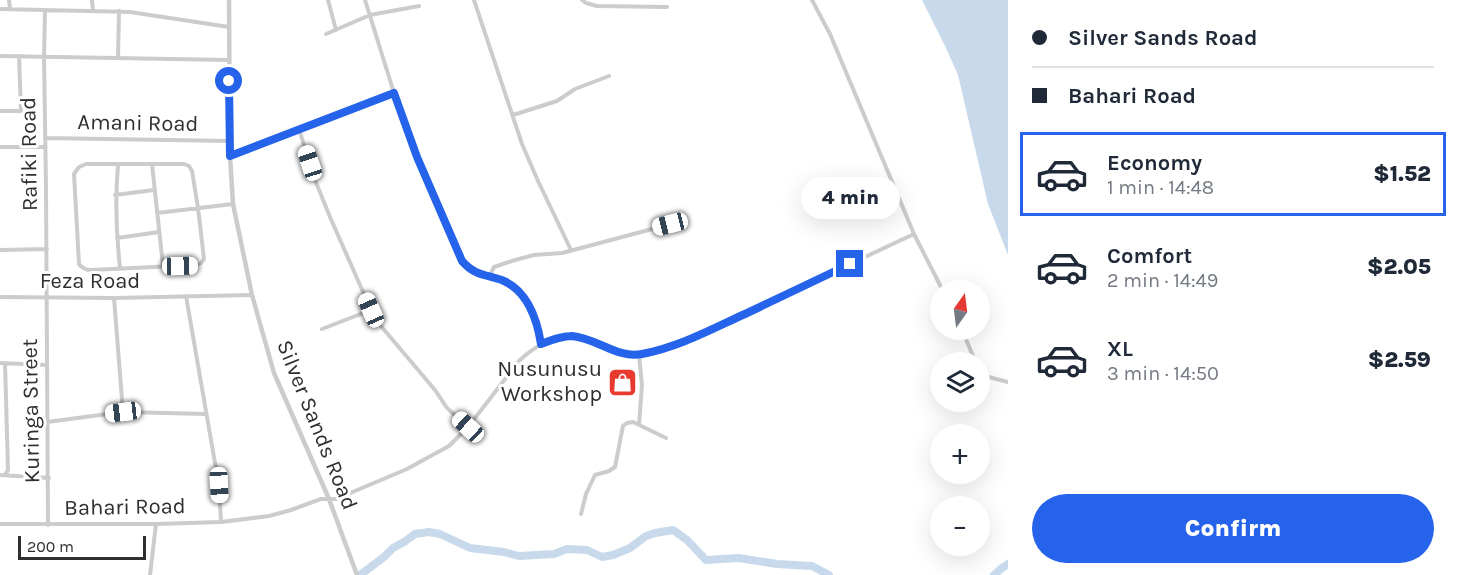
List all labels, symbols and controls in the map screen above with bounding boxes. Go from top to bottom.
text: Silver Sands Road [1068,25,1258,51]
route start [215,67,242,94]
text: Bahari Road [1068,83,1196,109]
street label: Rafiki Road [15,97,43,211]
street label: Amani Road [77,109,199,137]
car [296,143,324,183]
icon: car [1035,147,1089,201]
text: Economy [1107,150,1202,176]
text: $1.52 [1373,161,1431,187]
text: 1 min · 14:48 [1107,176,1214,199]
callout: 4 min [800,177,900,219]
text: 4 min [822,186,879,209]
car [650,211,690,237]
icon: car [1035,240,1089,294]
text: Comfort [1107,243,1192,269]
route end [836,250,863,277]
text: $2.05 [1367,254,1431,280]
car [162,257,198,275]
street label: Feza Road [40,268,140,294]
text: 2 min · 14:49 [1107,269,1218,292]
north arrow [930,280,990,340]
map controls [930,280,990,556]
car [355,290,387,330]
icon: car [1035,333,1089,387]
street label: Silver Sands Road [271,336,363,514]
text: XL [1107,336,1133,362]
street label: Kuringa Street [17,338,45,484]
text: $2.59 [1368,347,1431,373]
button: layers [930,352,990,412]
place label: Nusunusu Workshop [497,356,602,407]
text: 3 min · 14:50 [1107,362,1219,385]
shop icon: Nusunusu Workshop [607,366,639,398]
car [104,401,142,423]
car [449,408,487,446]
button: + [930,424,990,484]
car [209,467,229,503]
street label: Bahari Road [64,493,186,521]
button: Confirm [1032,494,1434,563]
button: − [930,496,990,556]
scale bar [18,533,146,560]
text: 200 m [27,537,74,556]

